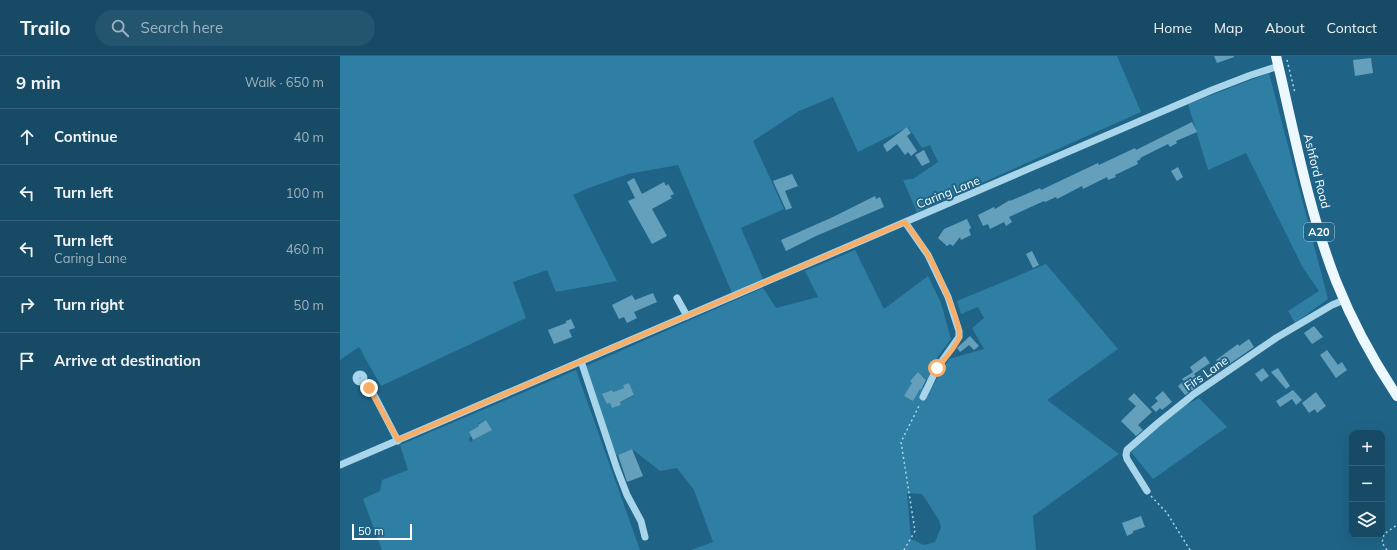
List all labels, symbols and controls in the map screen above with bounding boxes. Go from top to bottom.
search box [95,10,375,46]
text: Trailo [20,16,71,40]
icon: search [109,17,131,39]
text: Search here [141,18,223,37]
text: Home [1153,19,1192,37]
text: Map [1214,19,1243,37]
text: About [1265,19,1305,37]
text: Contact [1327,19,1377,37]
text: 9 min [16,72,61,93]
text: Walk · 650 m [245,74,324,90]
icon: ahead [16,126,38,148]
text: Continue [54,127,117,146]
text: 40 m [294,129,324,145]
street label: Ashford Road [1300,132,1334,210]
street label: Caring Lane [914,172,982,212]
icon: left [16,182,38,204]
text: Turn left [54,183,113,202]
text: 100 m [286,185,324,201]
road number: A20 [1304,223,1334,241]
text: Turn left [54,231,113,250]
icon: left [16,238,38,260]
text: 460 m [286,241,324,257]
text: Caring Lane [54,250,127,266]
icon: right [16,294,38,316]
text: Turn right [54,295,124,314]
text: 50 m [294,297,324,313]
icon: arrive [16,350,38,372]
text: Arrive at destination [54,351,201,370]
street label: Firs Lane [1181,352,1231,394]
route start [928,359,946,377]
route end [360,379,378,397]
map controls [1349,430,1385,538]
button: + [1349,430,1385,466]
button: − [1349,466,1385,502]
button: layers [1349,502,1385,538]
scale bar [352,522,412,541]
text: 50 m [358,524,384,538]

